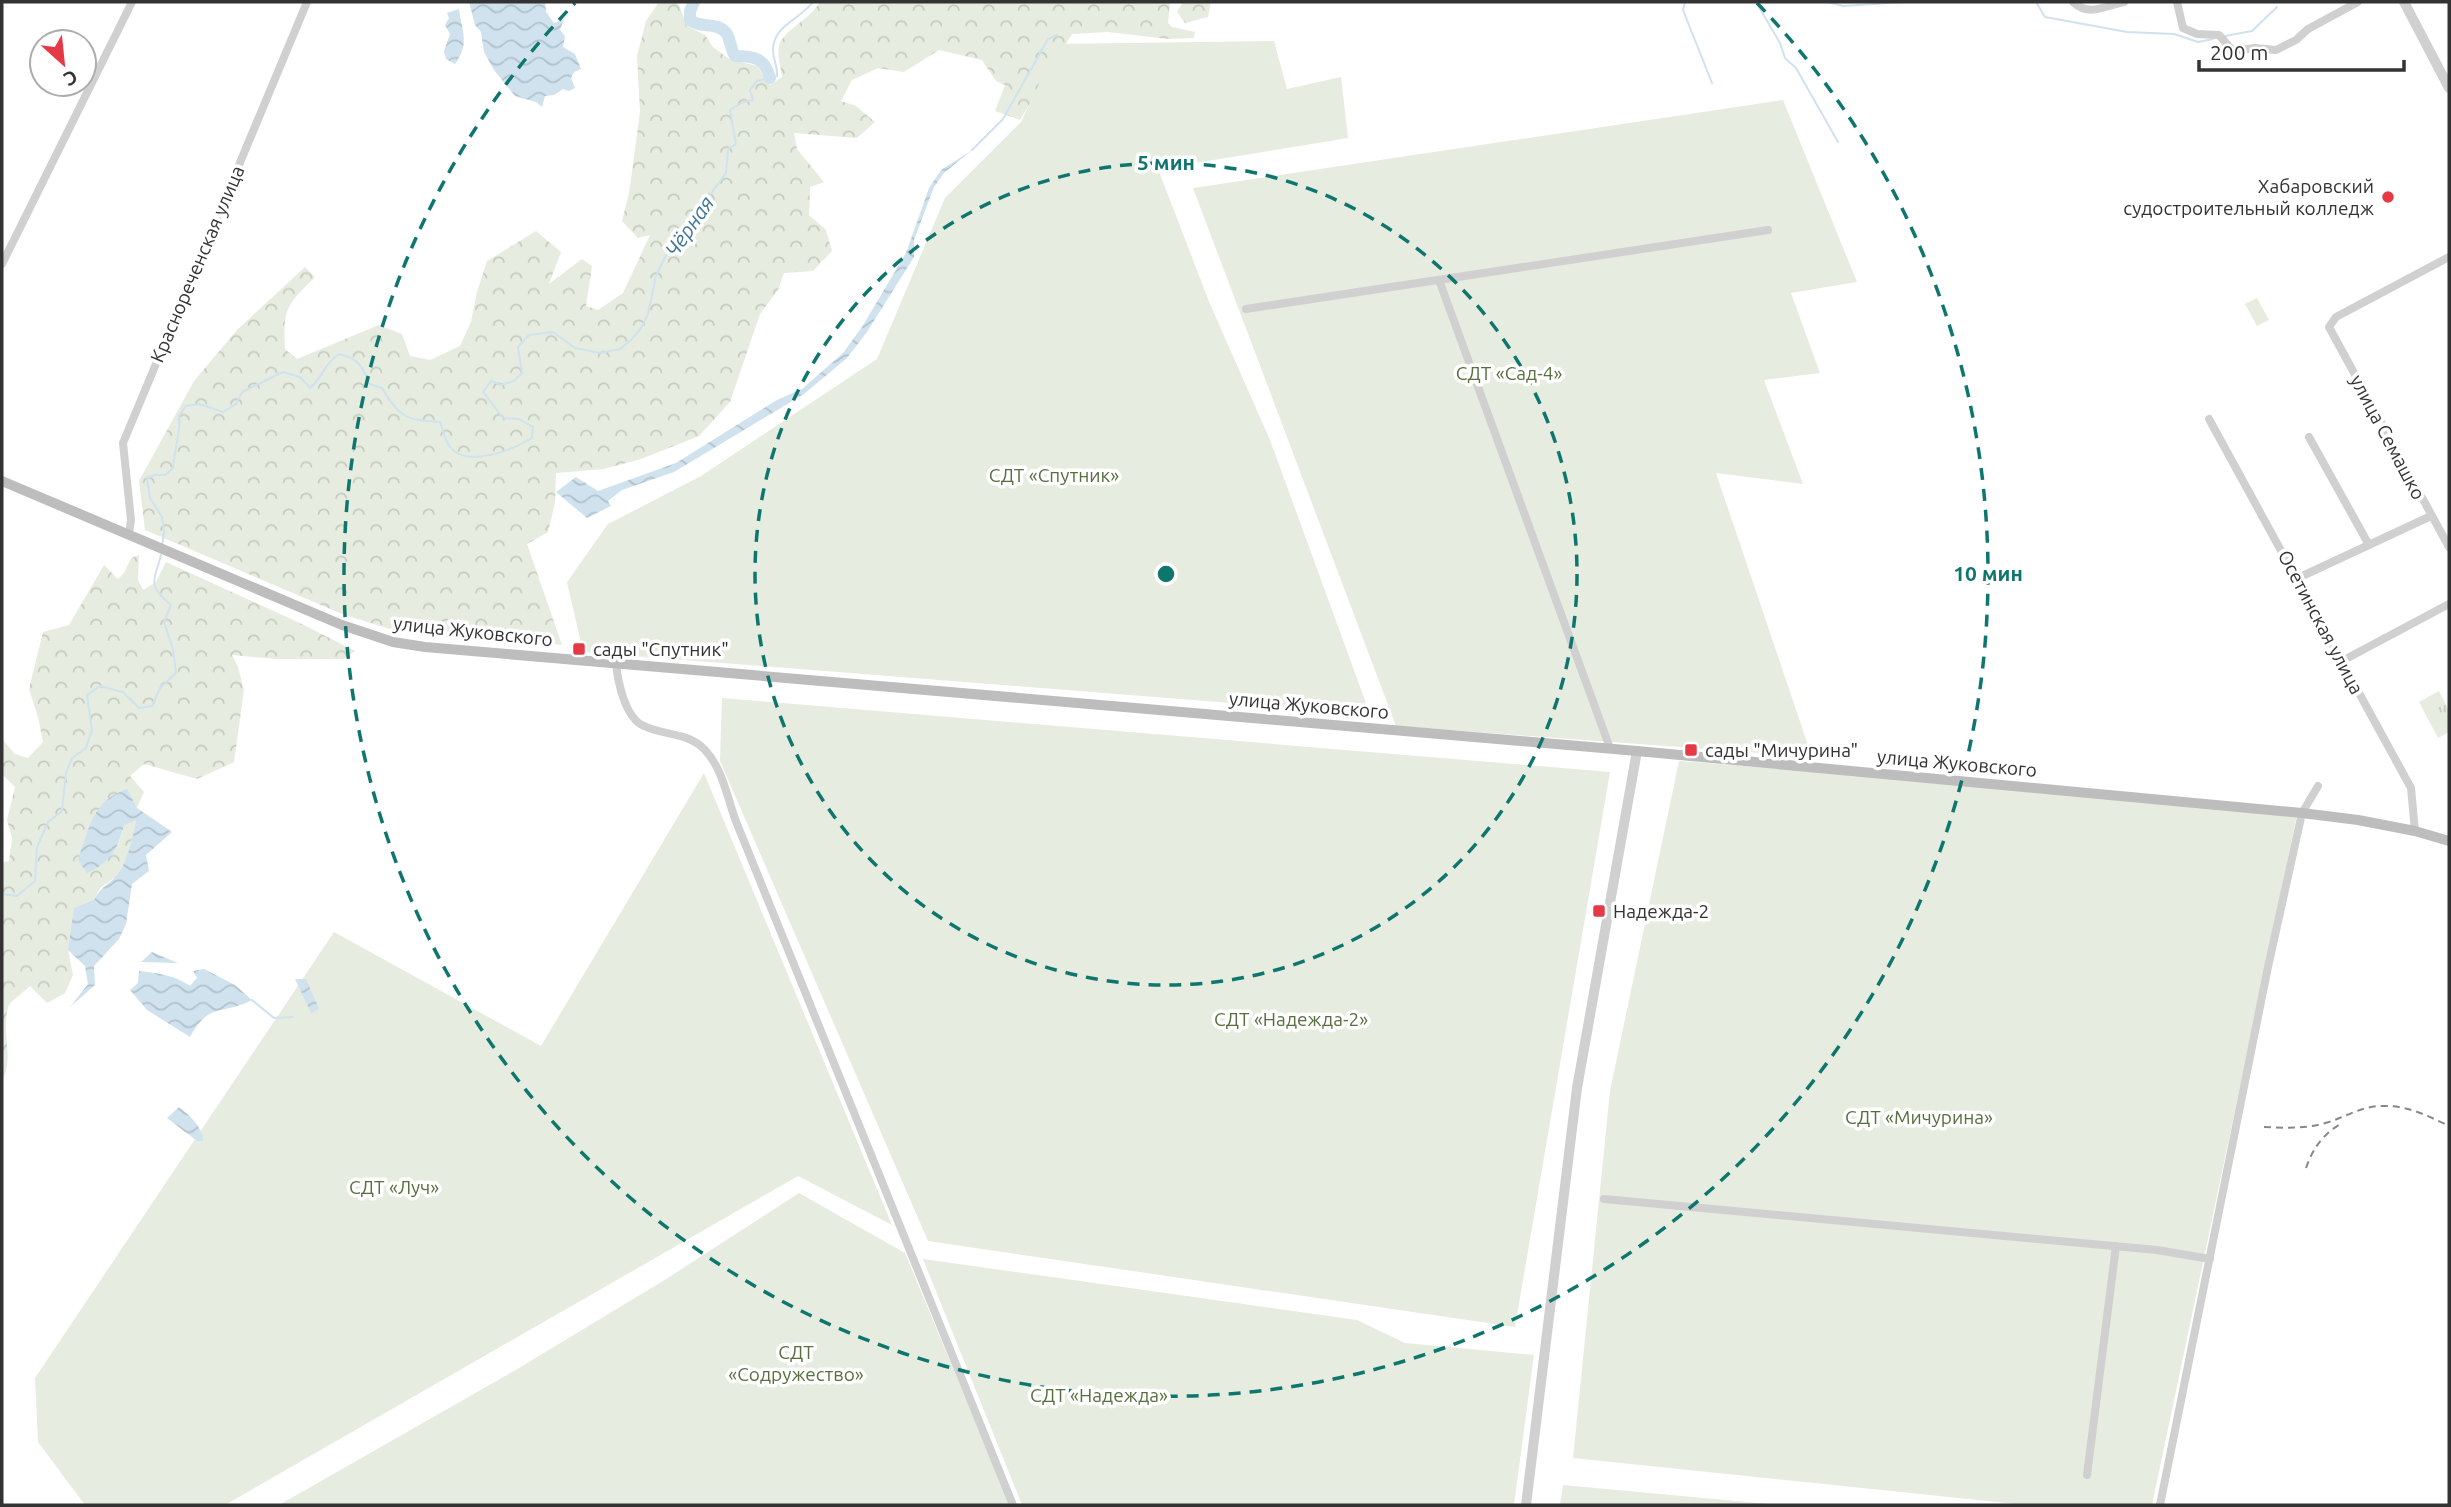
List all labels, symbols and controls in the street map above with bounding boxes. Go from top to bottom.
north arrow [28,28,98,98]
scale bar [2199,28,2404,72]
text: 200 m [2210,40,2268,64]
text: С [60,66,81,91]
text: 5 мин [1137,150,1195,174]
street label: Краснореченская улица [146,162,248,366]
place label: Хабаровский судостроительный колледж [2123,175,2374,219]
marker: Хабаровский судостроительный колледж [2380,189,2396,205]
water label: Чёрная [660,191,718,261]
park label: СДТ «Сад-4» [1456,362,1562,384]
street label: улица Семашко [2346,371,2430,503]
park label: СДТ «Спутник» [989,464,1119,486]
street label: Осетинская улица [2274,546,2368,698]
text: 10 мин [1953,561,2023,585]
centre of rings [1154,562,1178,586]
street label: улица Жуковского [392,612,554,650]
place label: сады "Спутник" [593,638,729,660]
marker: сады "Спутник" [571,641,587,657]
street label: улица Жуковского [1228,687,1390,723]
place label: сады "Мичурина" [1705,739,1858,761]
marker: сады "Мичурина" [1683,742,1699,758]
street label: улица Жуковского [1876,745,2038,781]
place label: Надежда-2 [1613,900,1709,922]
marker: Надежда-2 [1591,903,1607,919]
park label: СДТ «Надежда-2» [1214,1008,1368,1030]
park label: СДТ «Мичурина» [1845,1106,1993,1128]
park label: СДТ «Луч» [349,1176,439,1198]
park label: СДТ «Содружество» [728,1341,864,1385]
park label: СДТ «Надежда» [1030,1384,1168,1406]

